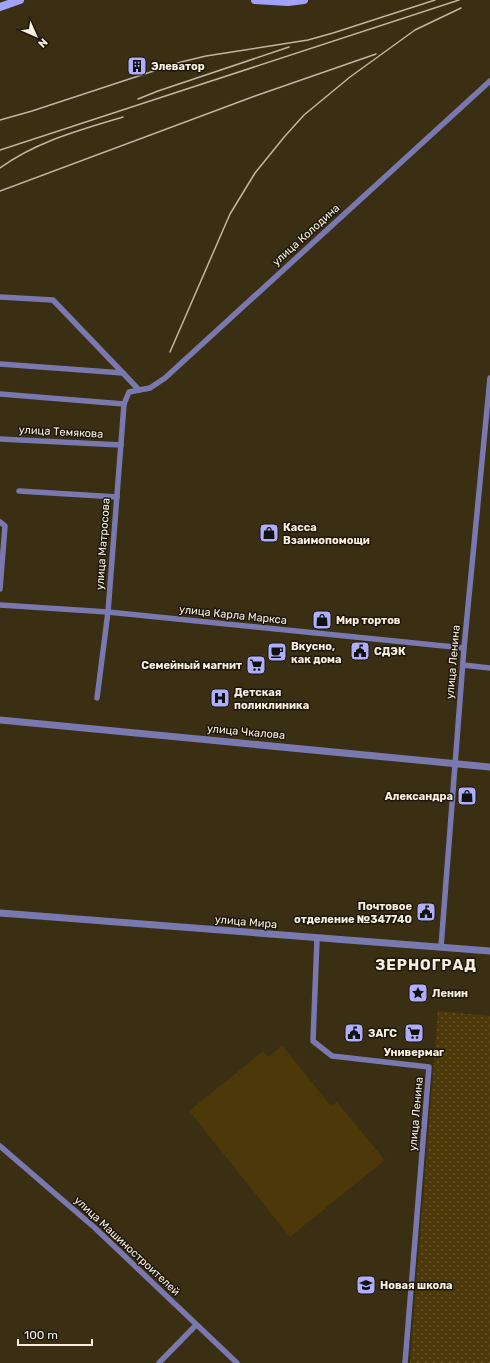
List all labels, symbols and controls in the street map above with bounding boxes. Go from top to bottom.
north arrow [16,16,56,56]
text: N [35,35,50,50]
building icon: Элеватор [126,55,148,77]
place label: Элеватор [151,60,205,73]
street label: улица Колодина [270,201,342,269]
street label: улица Темякова [18,423,104,441]
street label: улица Матросова [93,498,113,590]
place label: Касса Взаимопомощи [283,521,370,547]
shop icon: Касса Взаимопомощи [258,522,280,544]
street label: улица Карла Маркса [179,603,287,627]
shop icon: Мир тортов [311,609,333,631]
place label: Мир тортов [336,614,401,627]
street label: улица Ленина [443,624,463,700]
place label: Вкусно, как дома [291,640,342,666]
public building icon: СДЭК [349,640,371,662]
cafe icon: Вкусно, как дома [266,641,288,663]
place label: СДЭК [374,645,406,658]
supermarket icon: Семейный магнит [245,654,267,676]
place label: Семейный магнит [141,659,242,672]
place label: Детская поликлиника [234,686,309,712]
hospital icon: Детская поликлиника [209,687,231,709]
street label: улица Чкалова [206,722,286,742]
shop icon: Александра [456,785,478,807]
place label: Александра [385,790,453,803]
place label: Почтовое отделение №347740 [294,900,412,926]
public building icon: Почтовое отделение №347740 [415,901,437,923]
street label: улица Мира [214,913,278,931]
district label: ЗЕРНОГРАД [375,956,477,974]
place icon: Ленин [407,982,429,1004]
place label: Ленин [432,987,468,1000]
public building icon: ЗАГС [343,1022,365,1044]
supermarket icon: Универмаг [403,1022,425,1044]
place label: ЗАГС [368,1027,397,1040]
place label: Универмаг [384,1046,444,1059]
street label: улица Ленина [406,1076,426,1152]
street label: улица Машиностроителей [71,1194,183,1298]
school or university icon: Новая школа [355,1274,377,1296]
place label: Новая школа [380,1279,453,1292]
scale bar [18,1321,92,1347]
text: 100 m [24,1328,58,1342]

